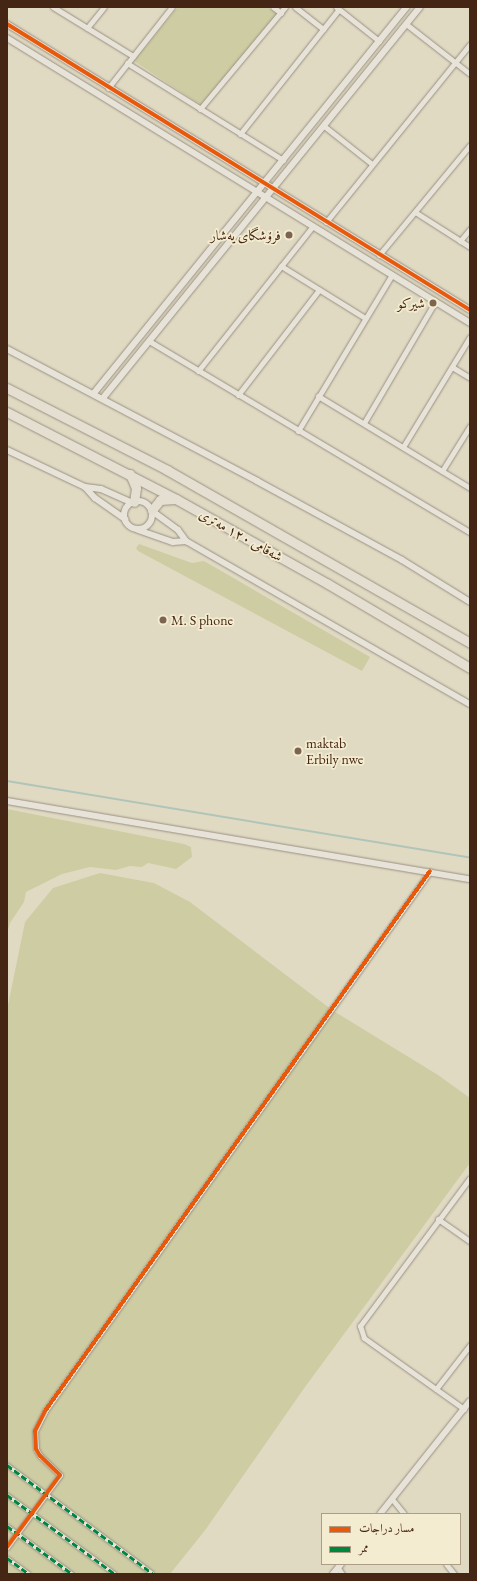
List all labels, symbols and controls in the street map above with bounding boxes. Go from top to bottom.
place label: فرۆشگای یەشار [210,227,281,243]
marker: فرۆشگای یەشار [284,230,294,240]
place label: شيركو [397,295,425,311]
marker: شيركو [428,298,438,308]
street label: شەقامی ١٢٠ مەتری [196,505,286,565]
place label: M. S phone [171,612,233,628]
marker: M. S phone [158,615,168,625]
place label: maktab Erbily nwe [306,735,363,768]
marker: maktab Erbily nwe [293,746,303,756]
legend [321,1513,461,1565]
text: مسار دراجات [359,1520,414,1536]
text: ممر [359,1540,369,1556]

